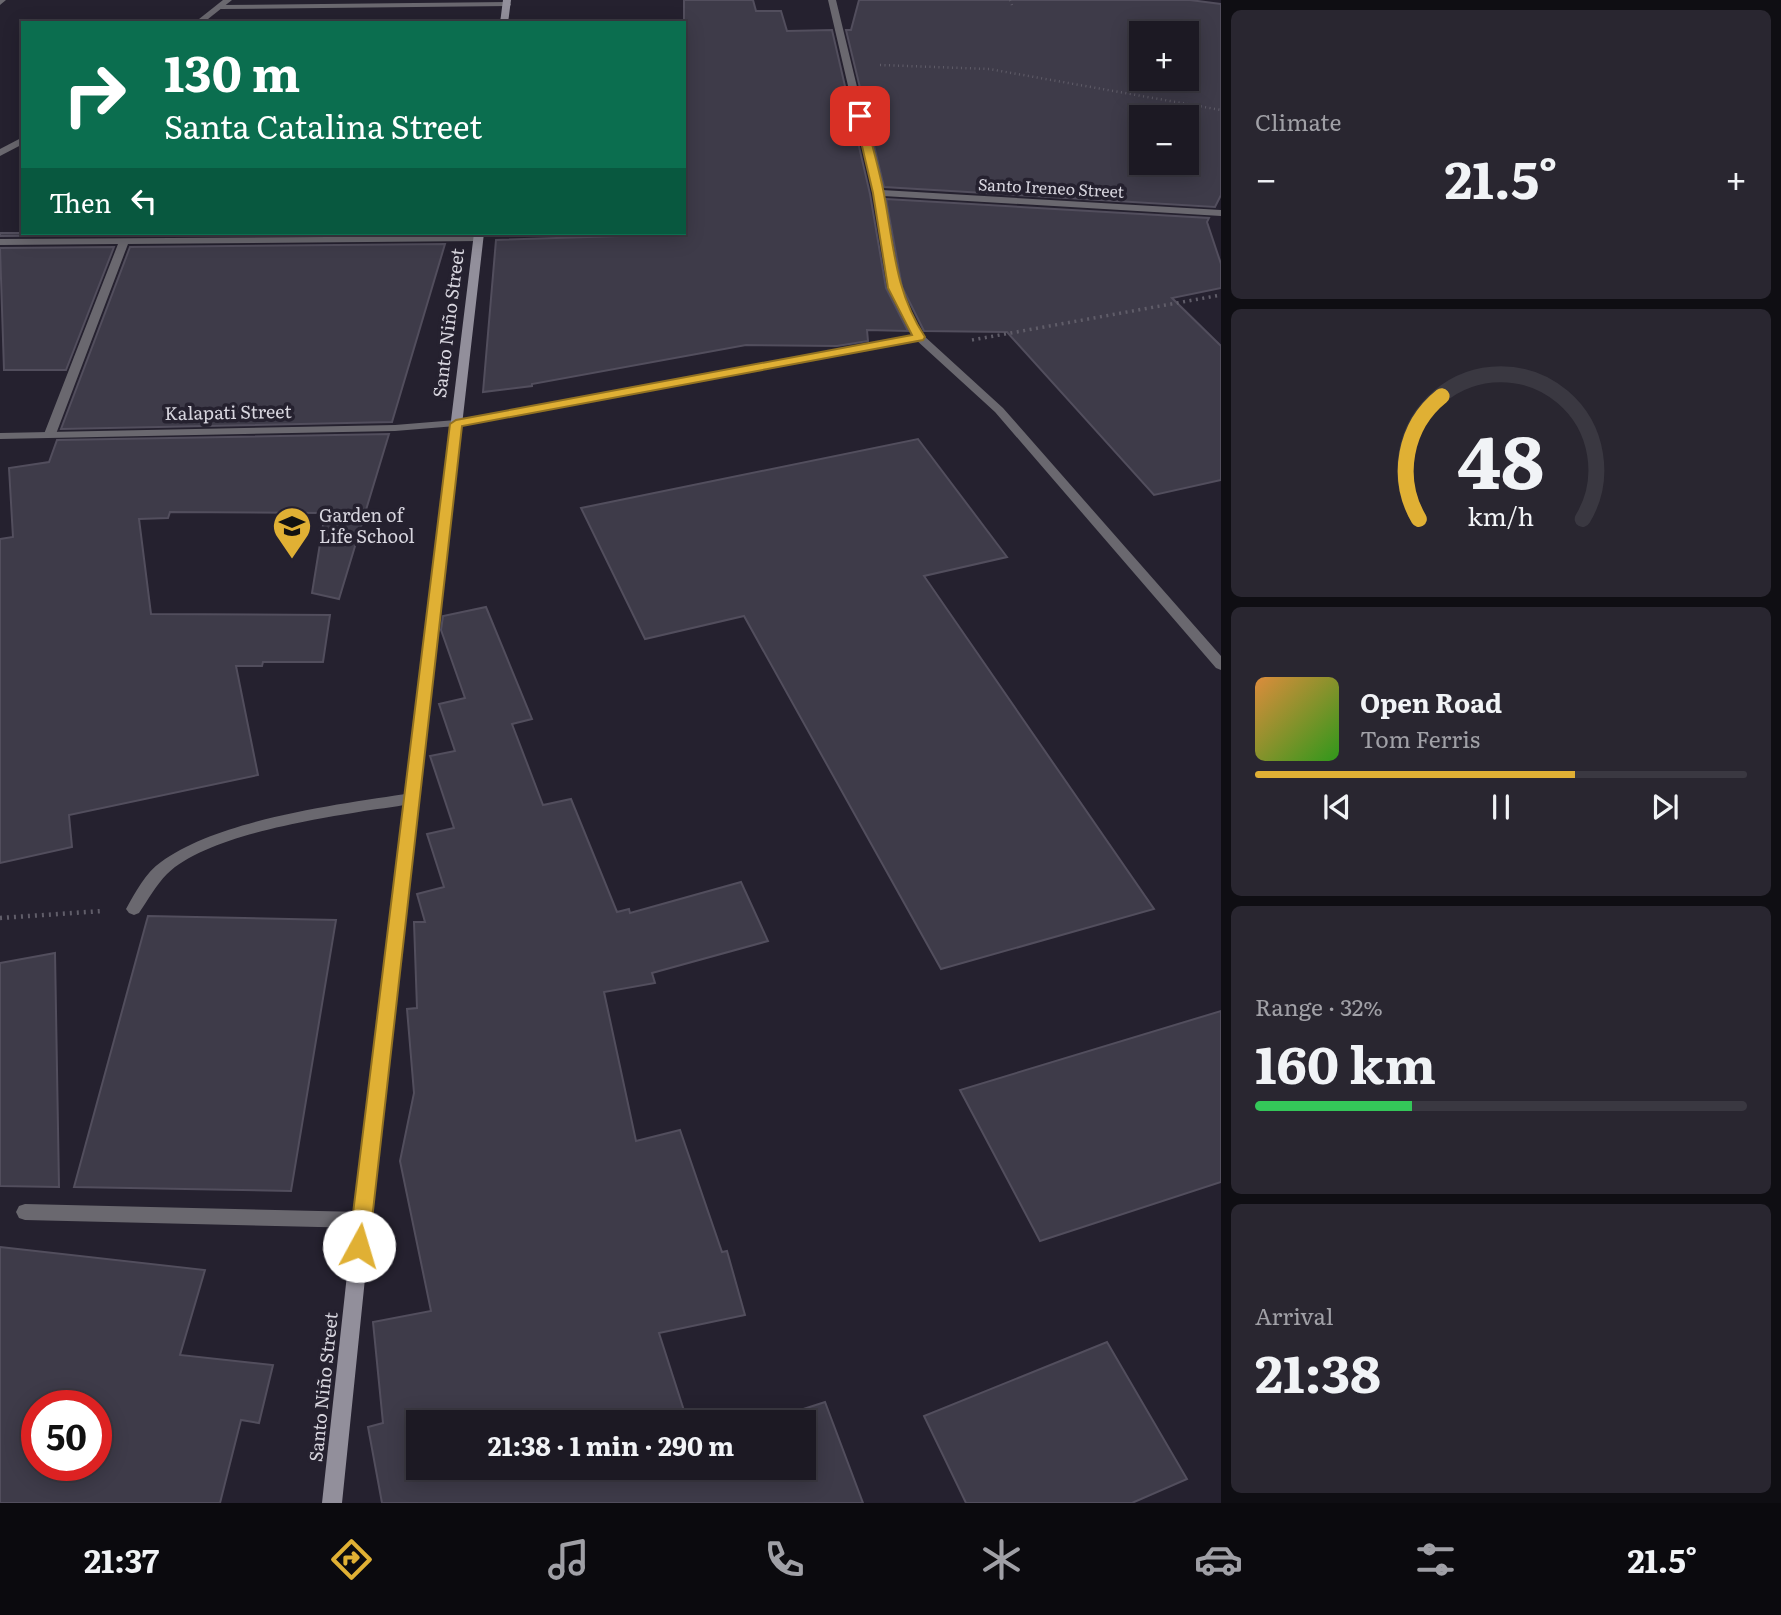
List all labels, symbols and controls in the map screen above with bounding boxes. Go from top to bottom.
map controls [1129,21,1199,175]
button: + [1129,21,1199,91]
text: 130 m [164,34,300,107]
icon: right [49,49,140,140]
pin [830,86,890,146]
icon: arrive [841,97,879,135]
text: Santa Catalina Street [164,101,482,149]
text: Climate [1255,104,1341,138]
button: − [1129,105,1199,175]
text: 21.5° [1444,138,1558,215]
text: − [1255,148,1277,205]
text: + [1725,148,1747,205]
street label: Santo Ireneo Street [977,171,1125,203]
text: Then [49,182,111,221]
icon: left [125,182,163,220]
street label: Santo Niño Street [425,246,470,399]
street label: Kalapati Street [164,397,293,426]
text: 48 [1458,403,1544,511]
text: km/h [1468,497,1534,534]
place label: Garden of Life School [319,501,414,549]
school or university icon: Garden of Life School [271,505,313,560]
text: Open Road [1360,682,1502,721]
text: Tom Ferris [1360,721,1480,755]
icon: previous [1318,788,1356,826]
icon: pause [1482,788,1520,826]
icon: next [1646,788,1684,826]
text: Range · 32% [1255,989,1383,1023]
text: 160 km [1255,1023,1436,1100]
position arrow [322,1209,396,1283]
text: Arrival [1255,1298,1334,1332]
street label: Santo Niño Street [301,1310,344,1463]
text: 21:38 [1255,1332,1381,1409]
speed limit sign: 50 [21,1390,112,1481]
text: 21:38 · 1 min · 290 m [488,1425,734,1464]
text: 21:37 [84,1535,159,1583]
icon: directions [327,1535,376,1584]
icon: music [544,1535,593,1584]
icon: phone [760,1535,809,1584]
icon: climate [977,1535,1026,1584]
icon: car [1194,1535,1243,1584]
icon: filters [1411,1535,1460,1584]
text: 21.5° [1627,1535,1697,1583]

